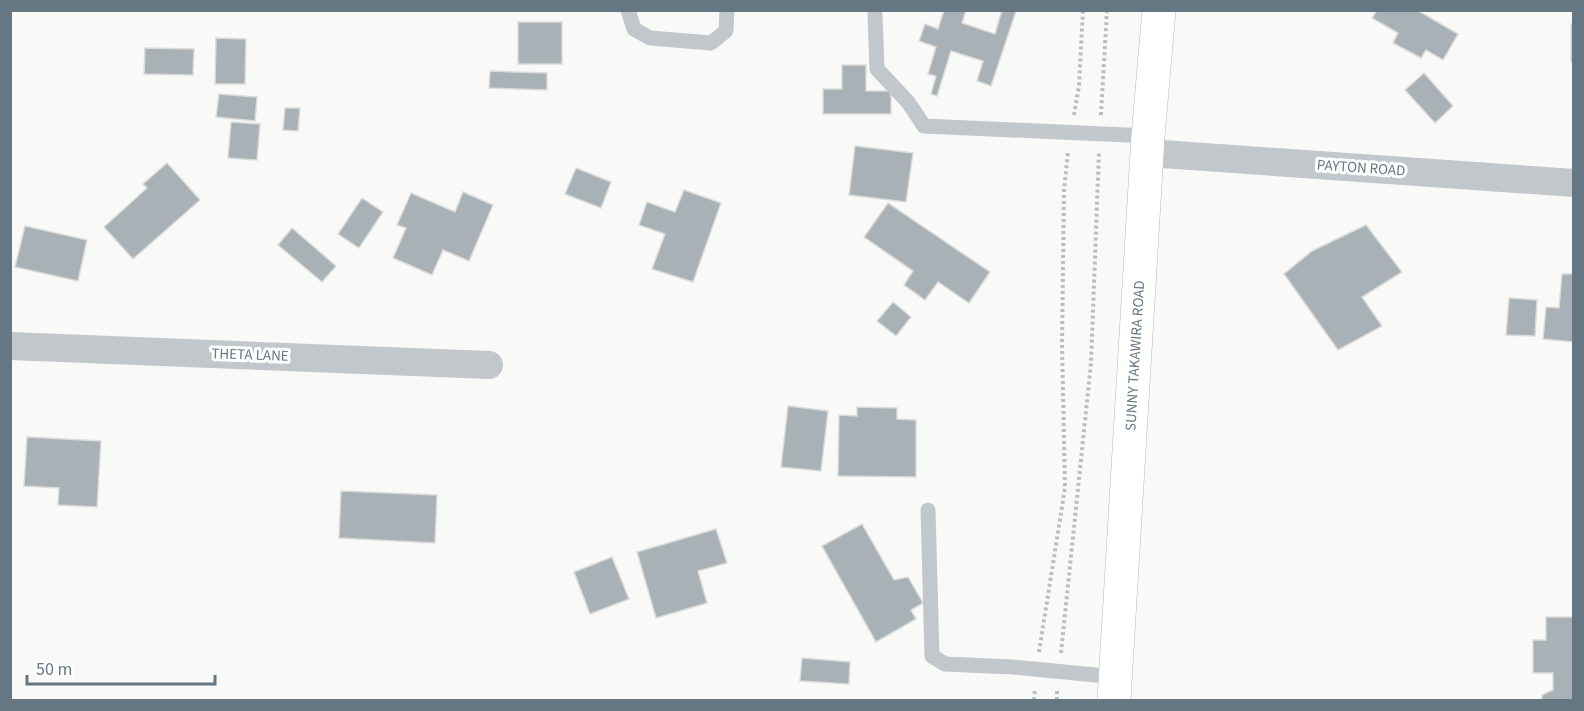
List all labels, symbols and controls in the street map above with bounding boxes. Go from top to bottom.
street label: PAYTON ROAD [1316,154,1406,182]
street label: SUNNY TAKAWIRA ROAD [1120,280,1150,432]
street label: THETA LANE [211,343,289,367]
scale bar [27,648,214,686]
text: 50 m [36,657,72,682]

